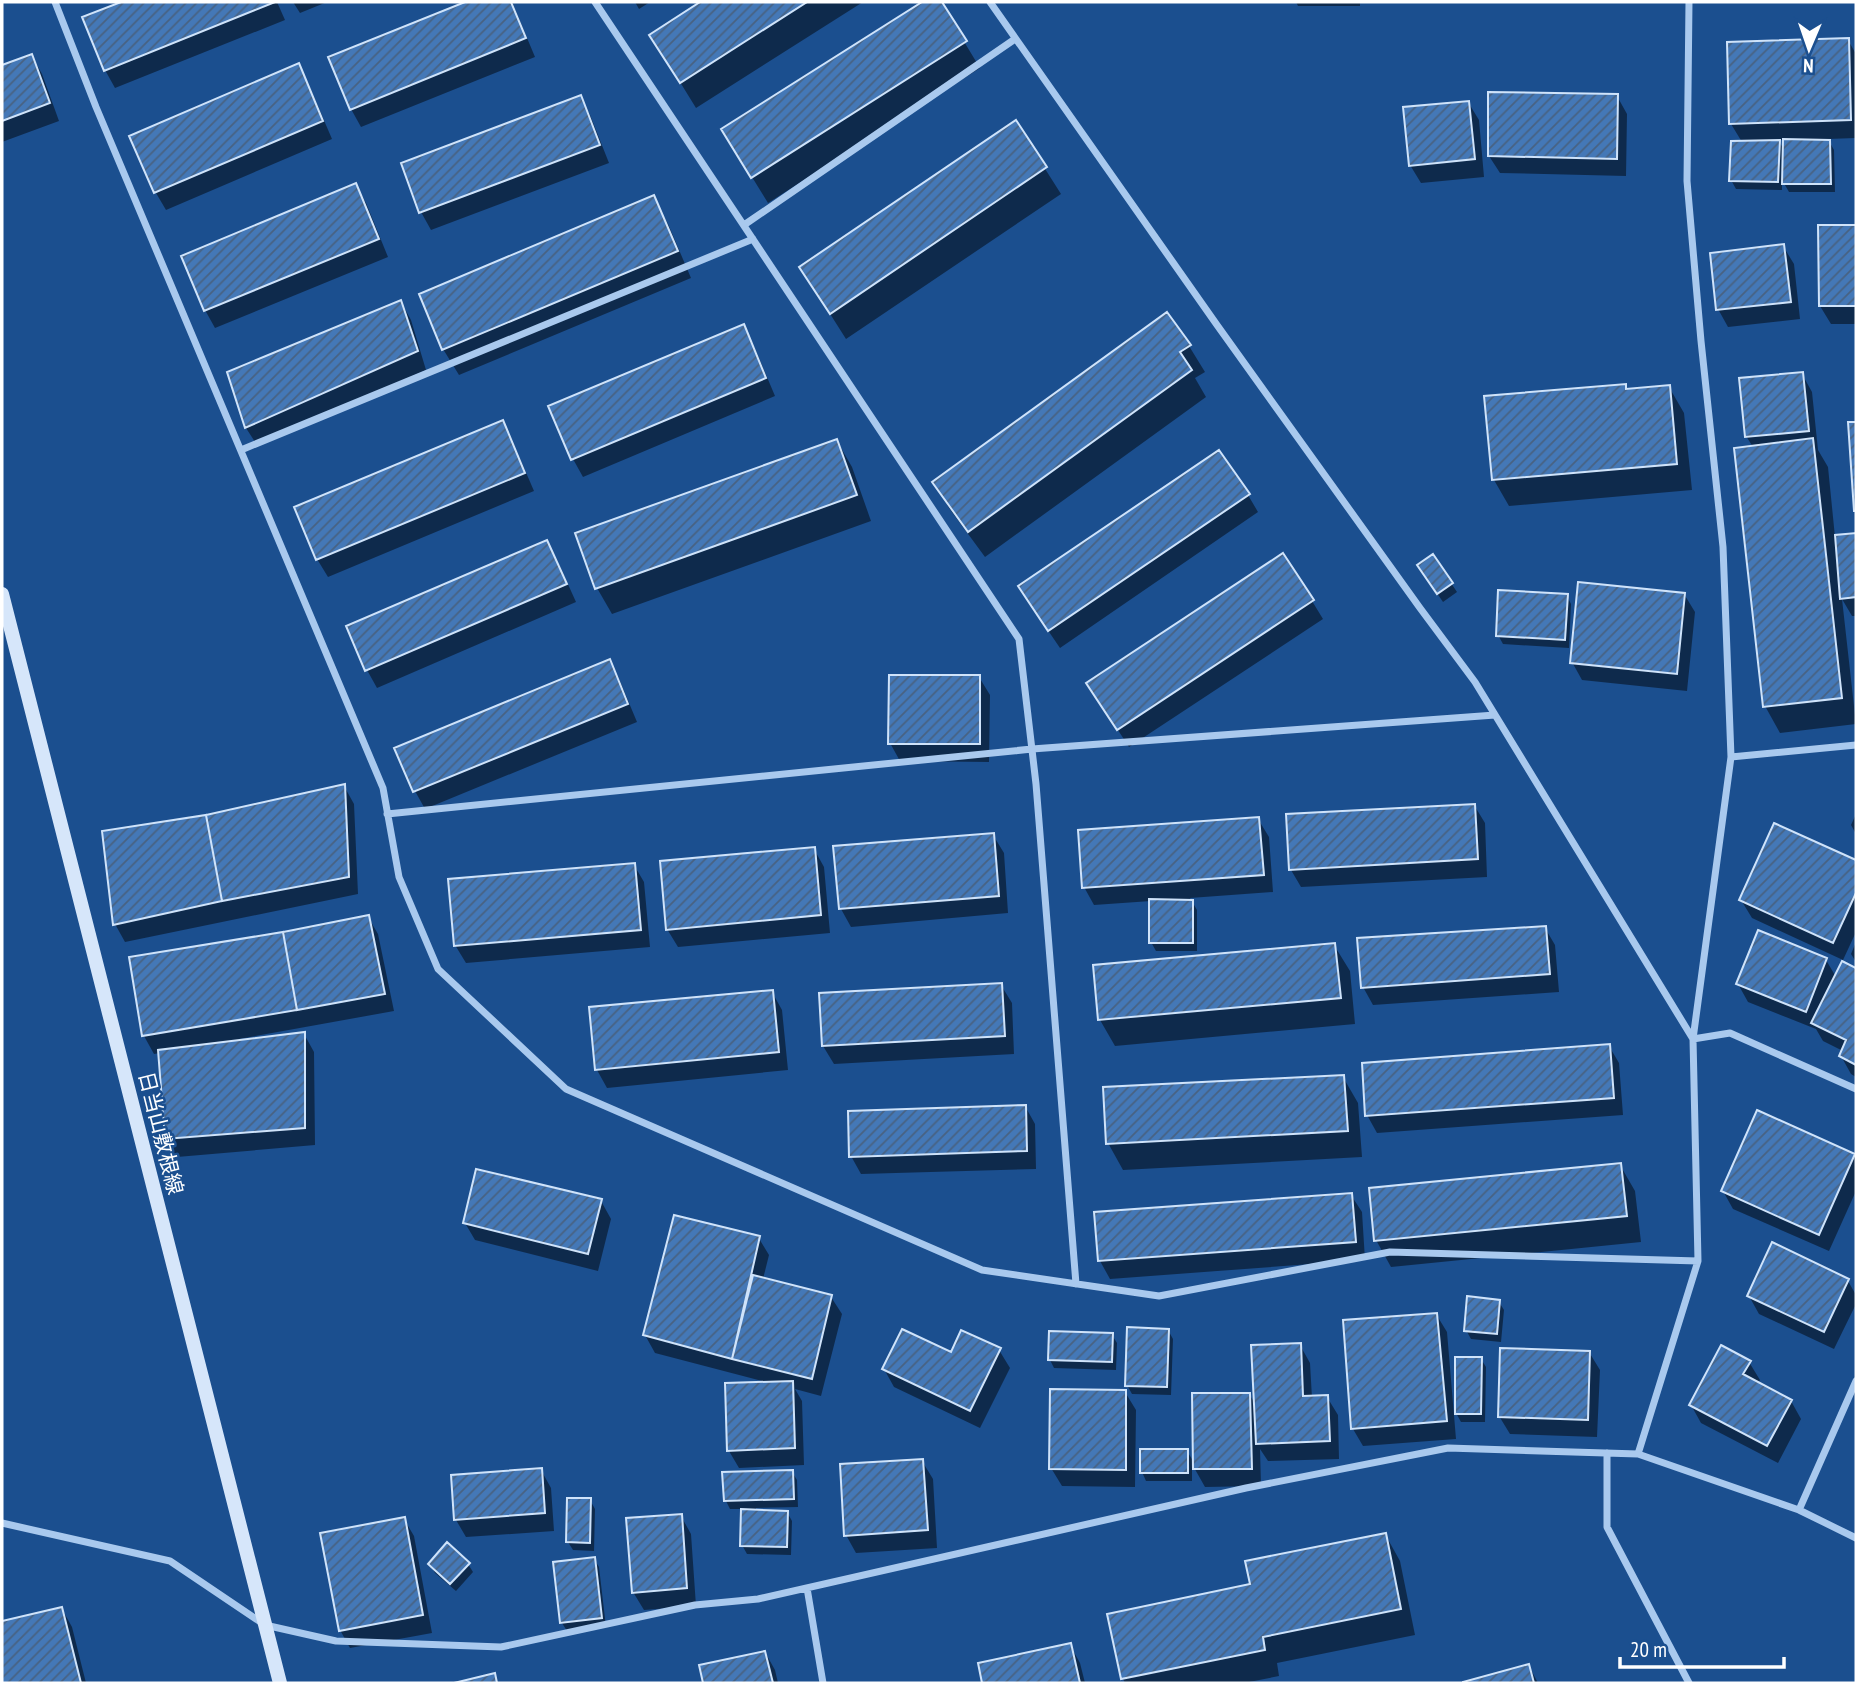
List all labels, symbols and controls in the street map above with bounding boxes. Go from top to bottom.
north arrow [1774,14,1844,84]
text: N [1803,54,1814,78]
street label: 日当山敷根線 [133,1069,189,1197]
scale bar [1620,1626,1784,1670]
text: 20 m [1630,1636,1667,1663]

